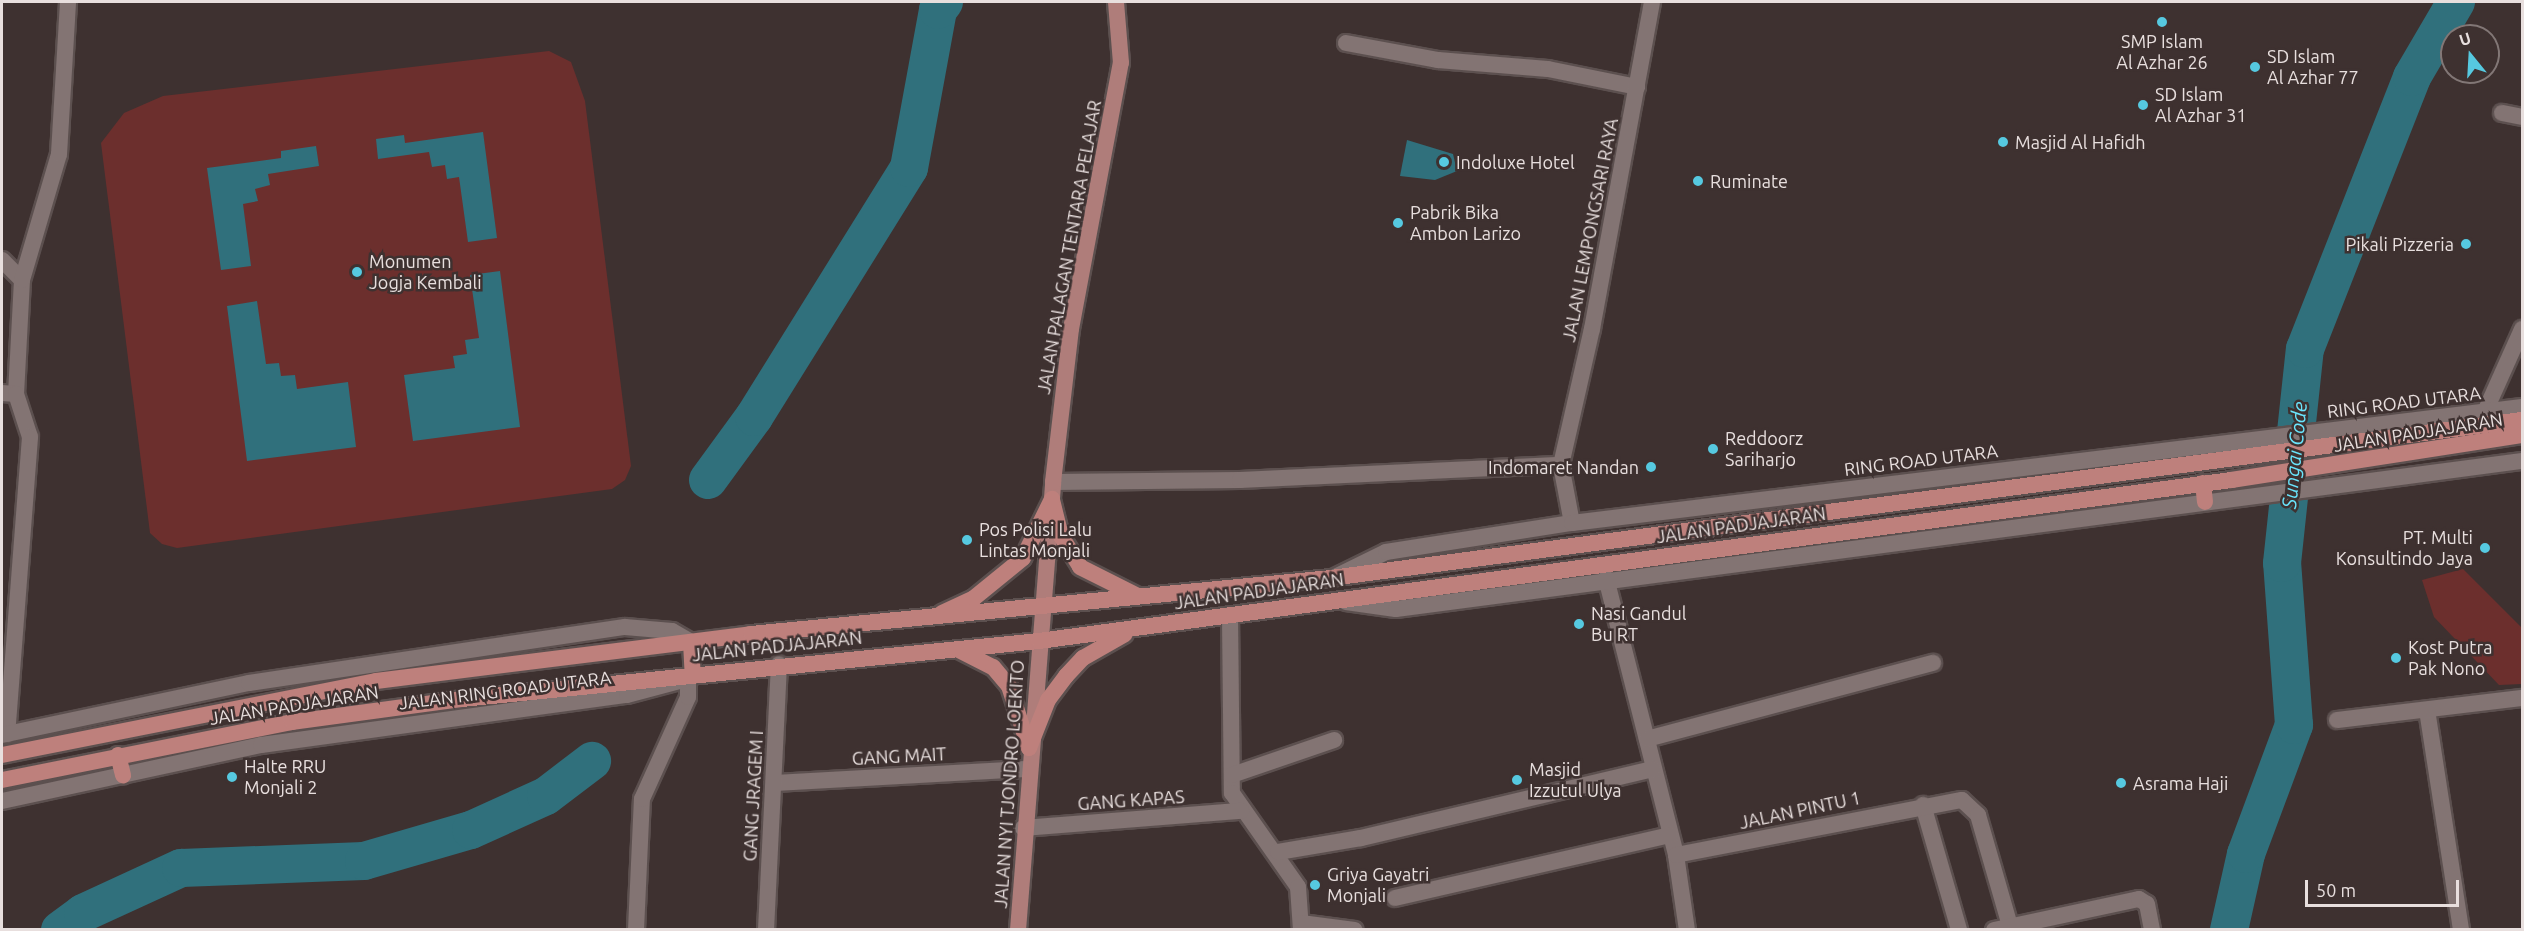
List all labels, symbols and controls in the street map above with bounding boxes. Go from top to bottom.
marker: SMP Islam Al Azhar 26 [2155,15,2169,29]
north arrow [2440,24,2500,84]
text: U [2457,28,2473,49]
place label: SMP Islam Al Azhar 26 [2116,31,2208,74]
place label: SD Islam Al Azhar 77 [2267,46,2359,88]
marker: SD Islam Al Azhar 77 [2248,60,2262,74]
place label: SD Islam Al Azhar 31 [2155,84,2247,127]
street label: JALAN PALAGAN TENTARA PELAJAR [1032,98,1106,396]
marker: SD Islam Al Azhar 31 [2136,98,2150,112]
street label: JALAN LEMPONGSARI RAYA [1558,116,1622,344]
place label: Masjid Al Hafidh [2015,131,2145,153]
marker: Masjid Al Hafidh [1996,135,2010,149]
place label: Indoluxe Hotel [1456,151,1575,173]
marker: Indoluxe Hotel [1437,155,1451,169]
place label: Ruminate [1710,170,1788,192]
marker: Ruminate [1691,174,1705,188]
place label: Pabrik Bika Ambon Larizo [1410,202,1521,244]
marker: Pabrik Bika Ambon Larizo [1391,216,1405,230]
place label: Pikali Pizzeria [2345,233,2454,255]
marker: Pikali Pizzeria [2459,237,2473,251]
place label: Monumen Jogja Kembali [369,251,482,294]
marker: Monumen Jogja Kembali [350,265,364,279]
street label: RING ROAD UTARA [2326,382,2482,422]
water label: Sungai Code [2276,400,2312,510]
street label: JALAN PADJAJARAN [2332,408,2504,456]
place label: Reddoorz Sariharjo [1725,428,1803,470]
street label: RING ROAD UTARA [1843,440,1999,480]
marker: Reddoorz Sariharjo [1706,442,1720,456]
place label: Indomaret Nandan [1488,456,1639,478]
marker: Indomaret Nandan [1644,460,1658,474]
street label: JALAN PADJAJARAN [1655,502,1827,548]
place label: Pos Polisi Lalu Lintas Monjali [979,519,1092,562]
place label: PT. Multi Konsultindo Jaya [2336,527,2473,570]
marker: Pos Polisi Lalu Lintas Monjali [960,533,974,547]
marker: PT. Multi Konsultindo Jaya [2478,541,2492,555]
street label: JALAN PADJAJARAN [1173,568,1345,614]
place label: Nasi Gandul Bu RT [1591,603,1686,646]
marker: Nasi Gandul Bu RT [1572,617,1586,631]
street label: JALAN PADJAJARAN [691,626,863,666]
place label: Kost Putra Pak Nono [2408,637,2492,680]
marker: Kost Putra Pak Nono [2389,651,2403,665]
street label: JALAN NYI TJONDRO LOEKITO [990,659,1028,909]
street label: JALAN RING ROAD UTARA [398,666,612,714]
street label: JALAN PADJAJARAN [208,681,380,729]
street label: GANG JRAGEM I [739,730,767,862]
street label: GANG MAIT [851,743,947,769]
place label: Halte RRU Monjali 2 [244,756,326,798]
place label: Masjid Izzutul Ulya [1529,759,1622,802]
marker: Halte RRU Monjali 2 [225,770,239,784]
place label: Asrama Haji [2133,772,2228,794]
marker: Masjid Izzutul Ulya [1510,773,1524,787]
marker: Asrama Haji [2114,776,2128,790]
street label: GANG KAPAS [1077,785,1185,815]
street label: JALAN PINTU 1 [1737,787,1863,833]
place label: Griya Gayatri Monjali [1327,864,1429,906]
scale bar [2308,868,2462,906]
marker: Griya Gayatri Monjali [1308,878,1322,892]
text: 50 m [2316,880,2356,900]

